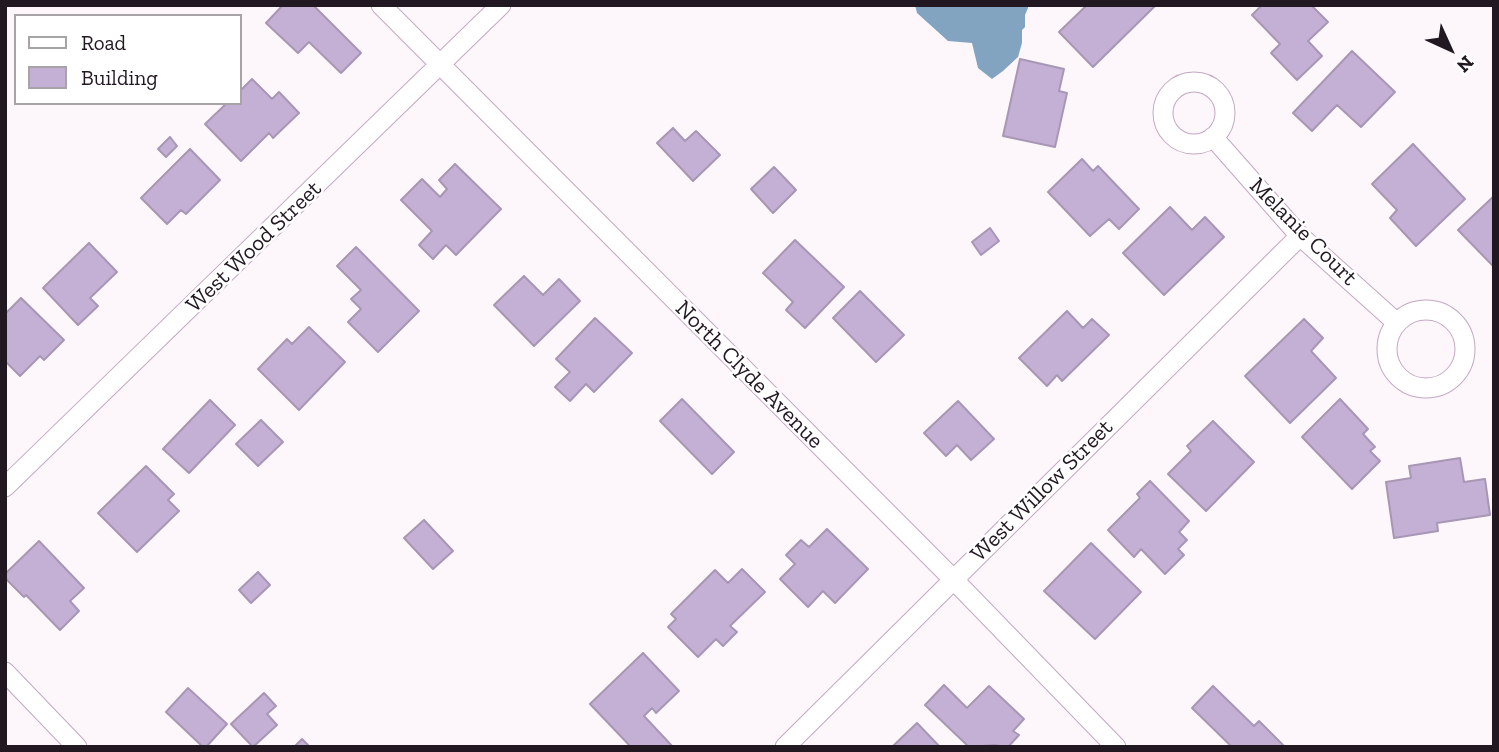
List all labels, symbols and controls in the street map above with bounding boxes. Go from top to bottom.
legend [14,14,242,105]
north arrow [1415,14,1485,84]
text: Road [81,30,126,55]
text: N [1452,51,1478,77]
text: Building [81,65,158,90]
street label: Melanie Court [1243,172,1363,292]
street label: West Wood Street [181,175,327,319]
street label: North Clyde Avenue [669,295,829,455]
street label: West Willow Street [965,414,1119,568]

